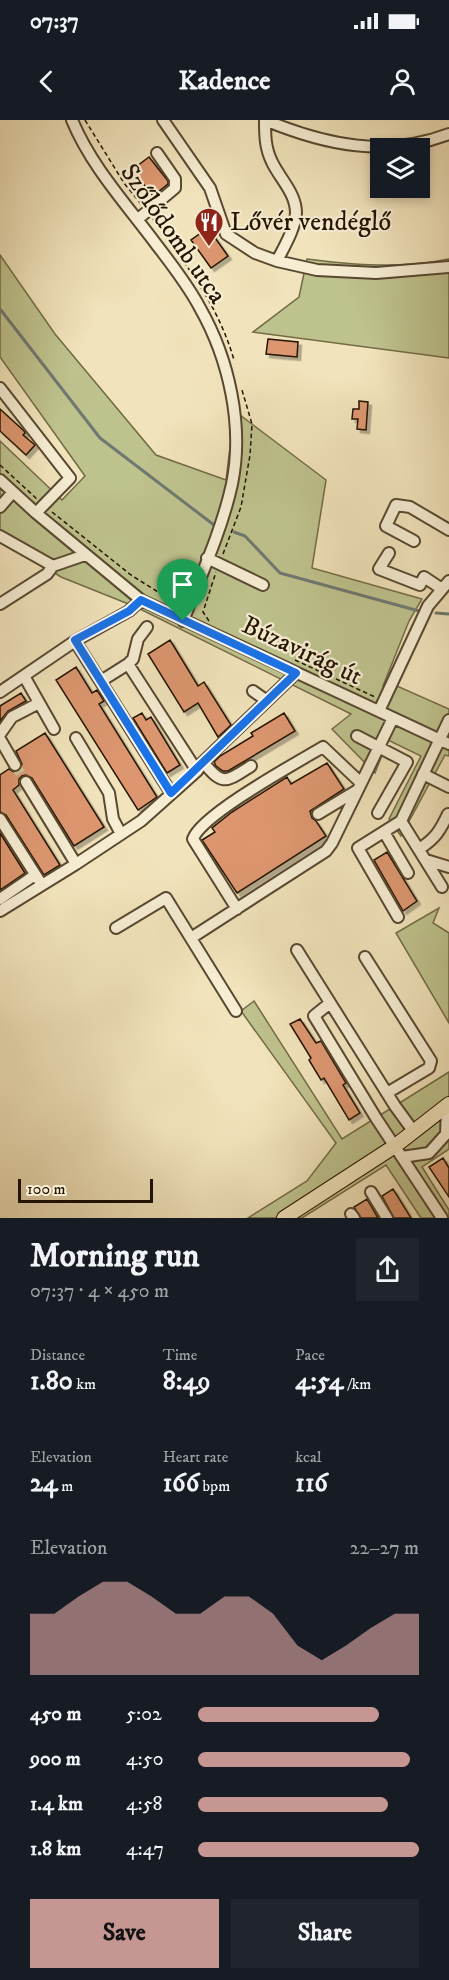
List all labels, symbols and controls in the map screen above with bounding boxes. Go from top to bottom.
text: 07:37 [30,8,79,35]
text: Kadence [179,64,270,98]
icon: back [30,65,63,98]
icon: person [386,65,419,98]
map controls [370,138,430,198]
button: layers [370,138,430,198]
street label: Szőlődomb utca [113,158,233,310]
restaurant icon: Lővér vendéglő [193,206,225,248]
place label: Lővér vendéglő [230,206,392,239]
pin [157,559,208,621]
icon: arrive [166,568,199,601]
street label: Búzavirág út [236,609,368,693]
scale bar [18,1176,153,1204]
text: 100 m [27,1179,66,1199]
text: Morning run [30,1236,199,1277]
button: share [356,1238,419,1301]
text: 07:37 · 4 × 450 m [30,1279,169,1304]
text: Distance [30,1345,85,1365]
text: Time [163,1345,197,1365]
text: Pace [295,1345,325,1365]
text: 1.80 [30,1365,73,1398]
text: 8:49 [163,1365,210,1398]
text: 4:54 [295,1365,344,1398]
text: km [73,1374,96,1394]
text: /km [344,1374,371,1394]
text: Elevation [30,1447,92,1467]
text: Heart rate [163,1447,228,1467]
text: kcal [295,1447,322,1467]
text: 24 [30,1467,58,1500]
text: 166 [163,1467,199,1500]
text: 116 [295,1467,328,1500]
text: m [58,1476,73,1496]
text: bpm [199,1476,230,1496]
text: Elevation [30,1536,107,1561]
text: 22–27 m [350,1536,419,1561]
text: 450 m [30,1702,81,1727]
text: 5:02 [126,1702,162,1727]
text: 900 m [30,1747,81,1772]
text: 4:50 [126,1747,163,1772]
text: 1.4 km [30,1792,83,1817]
text: 4:58 [126,1792,163,1817]
text: 1.8 km [30,1837,81,1862]
text: 4:47 [126,1837,164,1862]
button: Save [30,1899,219,1968]
button: Share [231,1899,419,1968]

